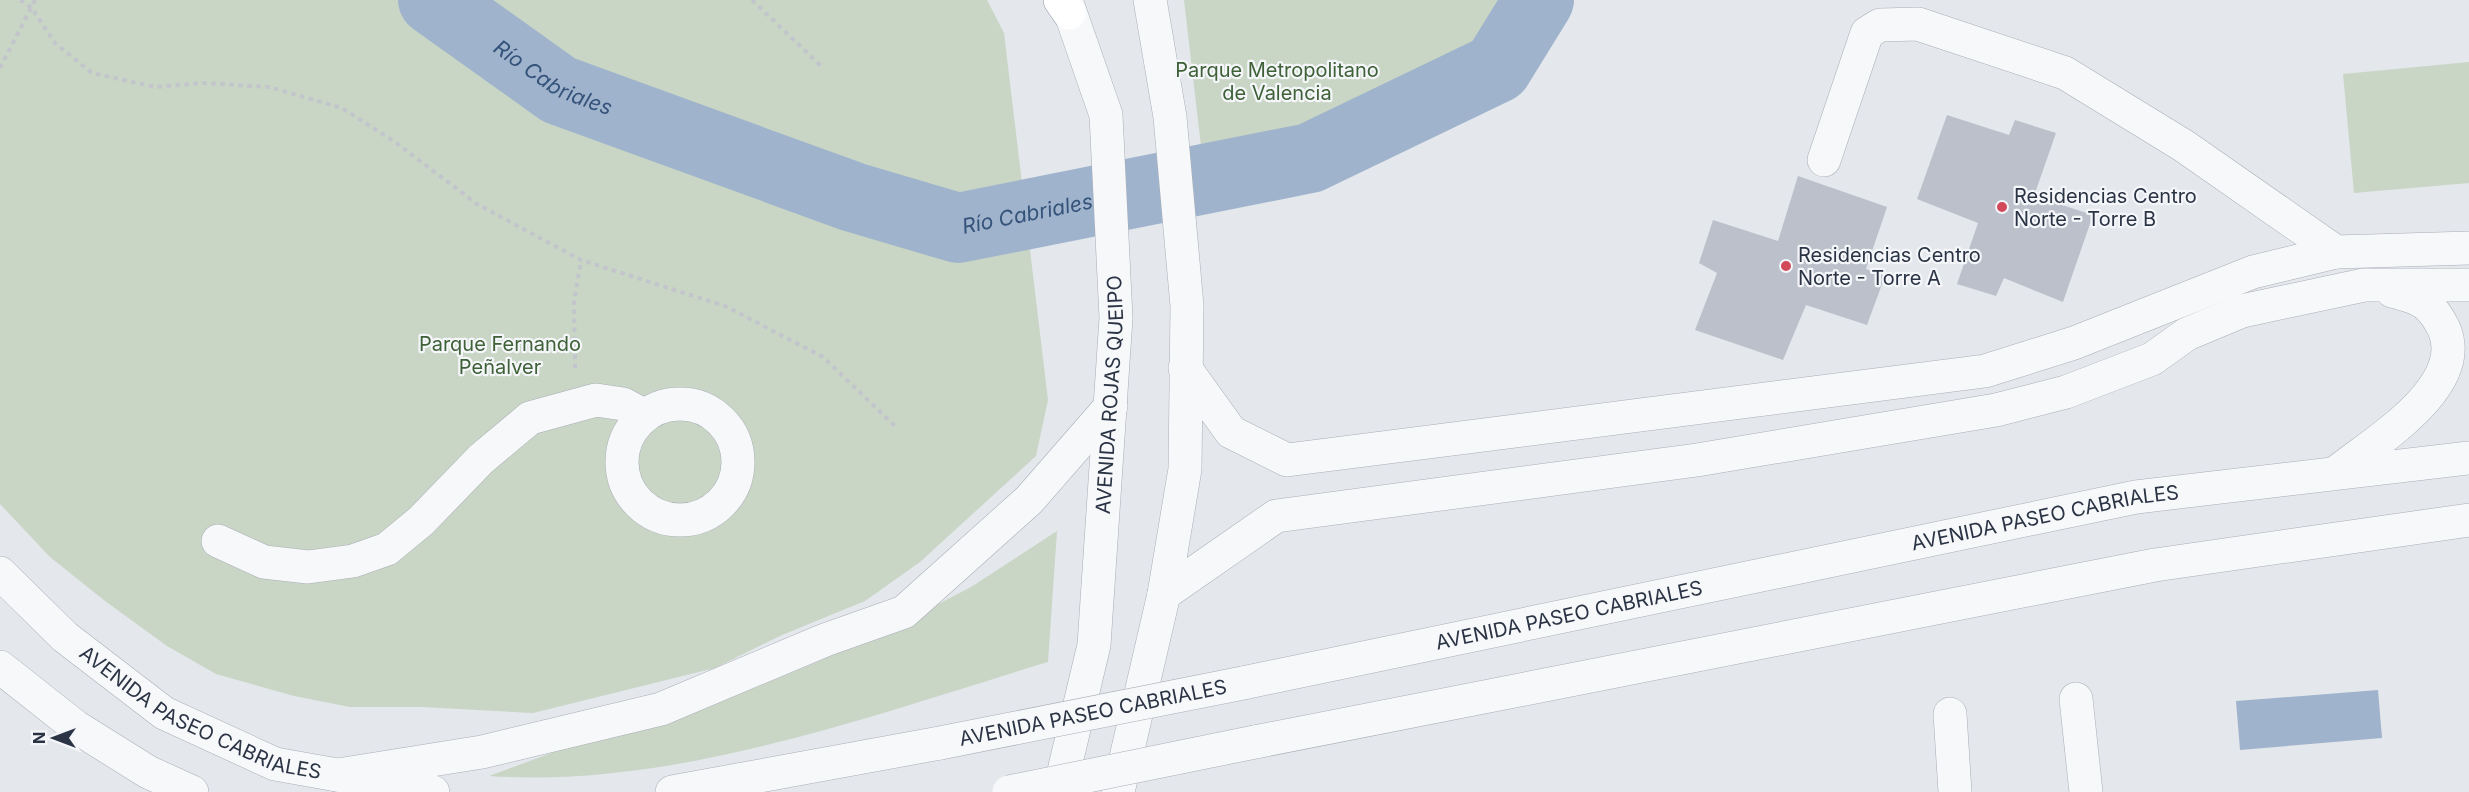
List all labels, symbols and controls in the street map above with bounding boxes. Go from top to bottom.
water label: Río Cabriales [489,35,616,120]
park label: Parque Metropolitano de Valencia [1175,58,1379,105]
place label: Residencias Centro Norte - Torre B [2014,184,2197,231]
water label: Río Cabriales [960,188,1095,239]
marker: Residencias Centro Norte - Torre B [1995,200,2009,214]
place label: Residencias Centro Norte - Torre A [1798,243,1981,290]
marker: Residencias Centro Norte - Torre A [1779,259,1793,273]
street label: AVENIDA ROJAS QUEIPO [1091,275,1128,515]
park label: Parque Fernando Peñalver [419,332,581,379]
street label: AVENIDA PASEO CABRIALES [1909,480,2180,555]
street label: AVENIDA PASEO CABRIALES [1433,576,1705,655]
street label: AVENIDA PASEO CABRIALES [75,641,323,784]
street label: AVENIDA PASEO CABRIALES [957,674,1229,751]
north arrow [24,708,84,768]
text: N [29,732,49,744]

